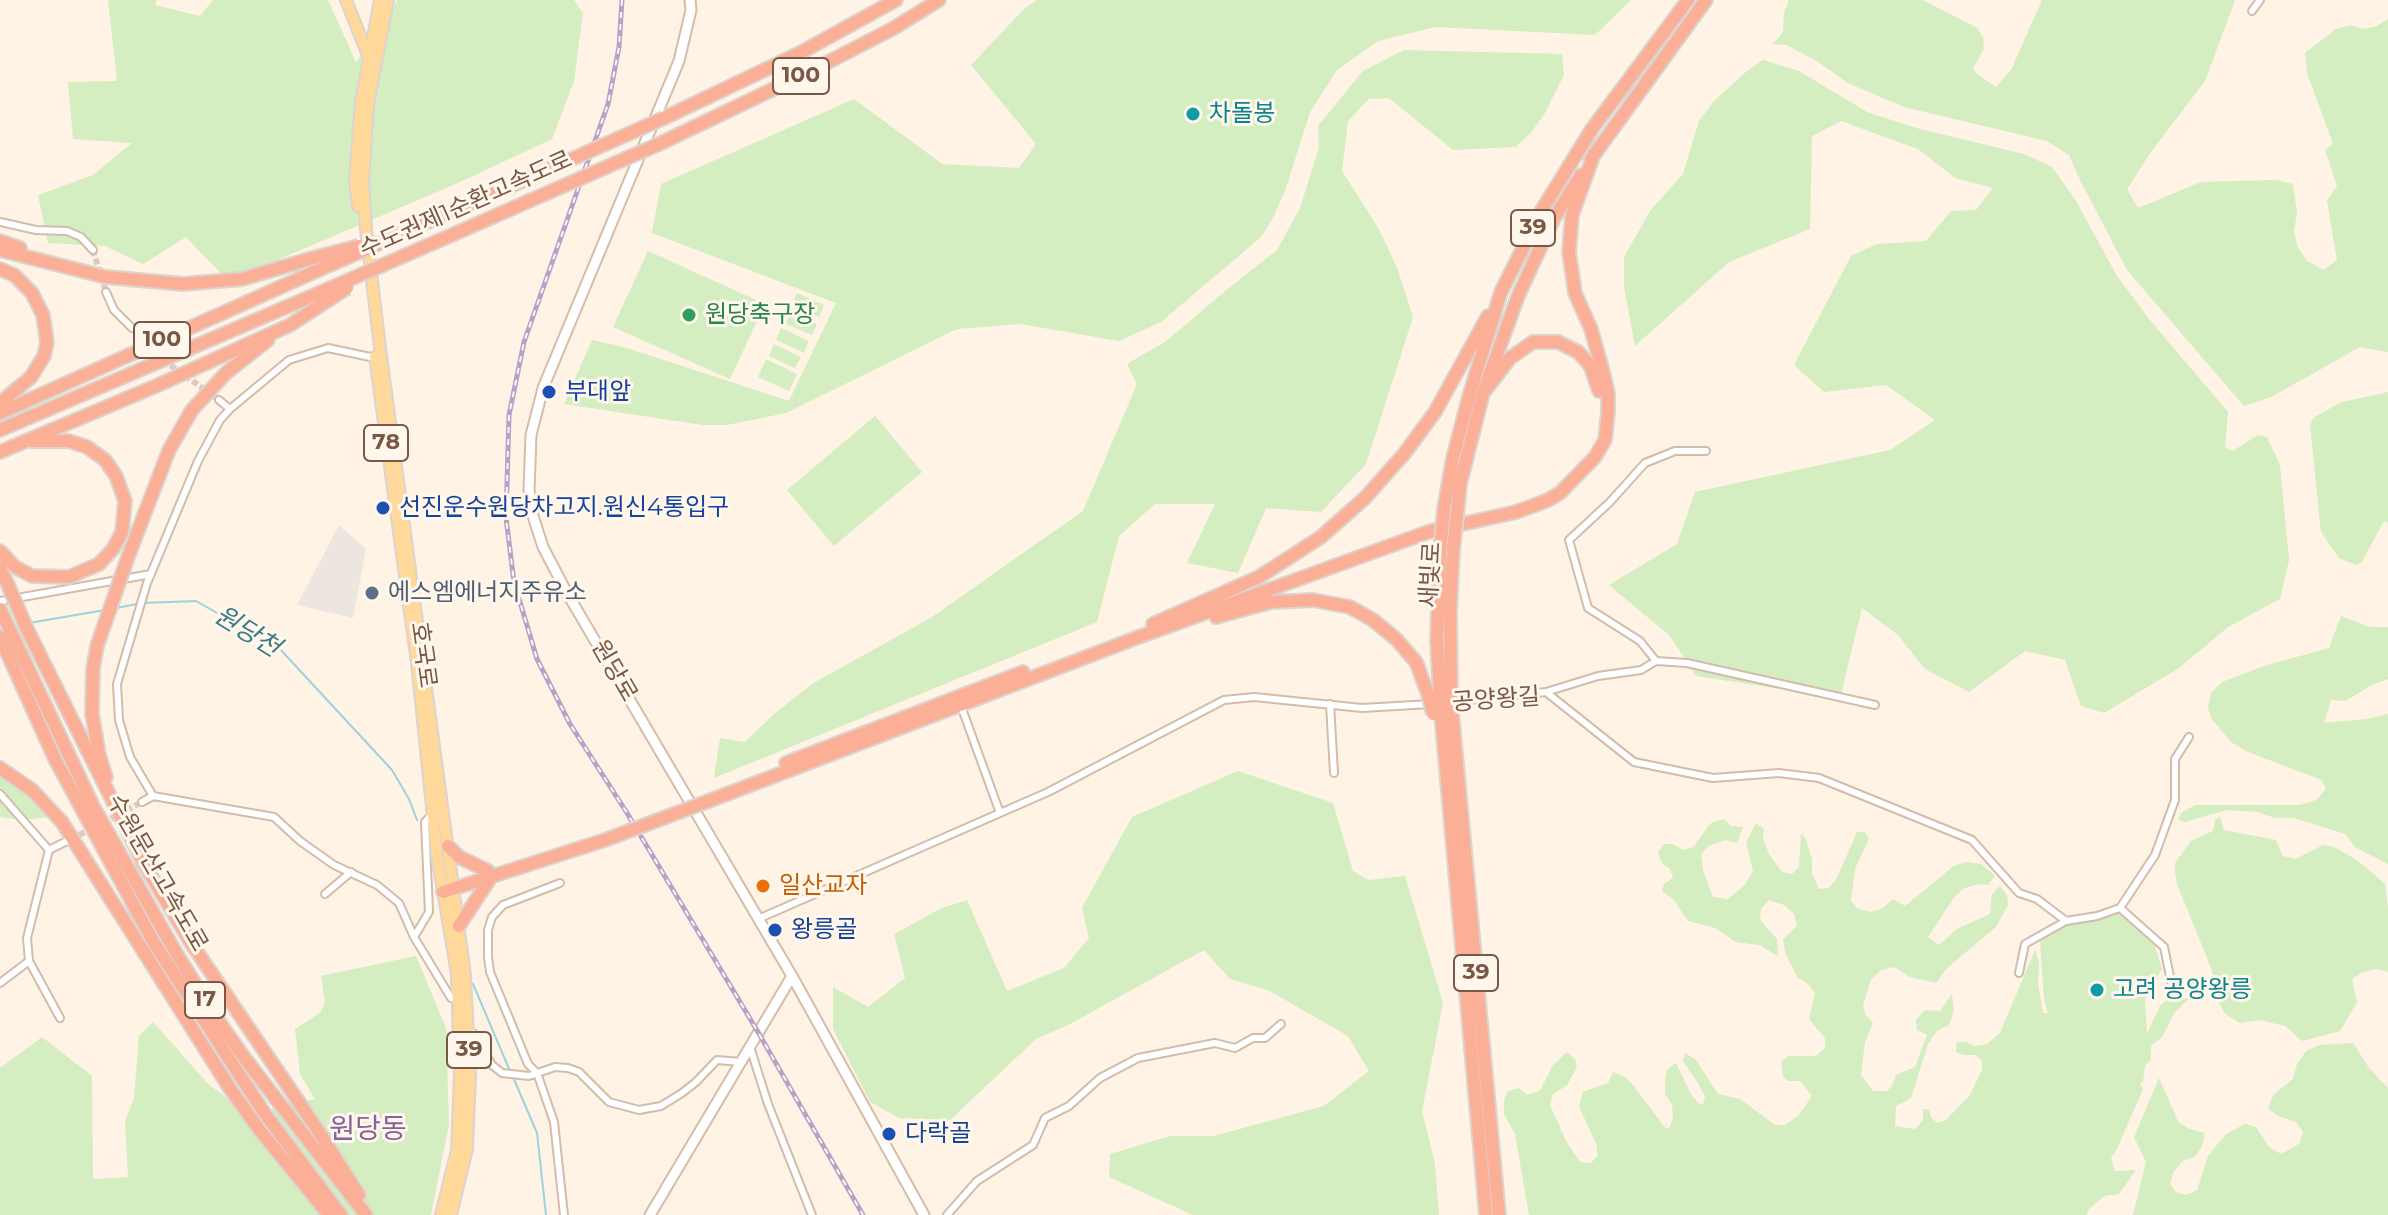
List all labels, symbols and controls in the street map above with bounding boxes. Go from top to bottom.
road number: 100 [773,58,829,94]
place label: 차돌봉 [1209,100,1275,128]
marker: 차돌봉 [1184,105,1202,123]
street label: 수도권제1순환고속도로 [355,145,577,265]
road number: 39 [1511,210,1555,246]
place label: 원당축구장 [705,301,815,329]
marker: 원당축구장 [680,306,698,324]
road number: 100 [134,322,190,358]
place label: 부대앞 [565,378,631,406]
marker: 부대앞 [540,383,558,401]
road number: 78 [364,425,408,461]
place label: 선진운수원당차고지.원신4통입구 [399,494,729,522]
marker: 선진운수원당차고지.원신4통입구 [374,499,392,517]
street label: 새빛로 [1415,541,1447,609]
place label: 에스엠에너지주유소 [388,579,587,607]
marker: 에스엠에너지주유소 [363,584,381,602]
water label: 원당천 [208,600,286,664]
street label: 호국로 [404,620,442,690]
street label: 원당로 [585,635,643,707]
street label: 공양왕길 [1451,683,1541,717]
street label: 수원문산고속도로 [100,789,214,957]
place label: 일산교자 [779,872,867,900]
marker: 일산교자 [754,877,772,895]
place label: 왕릉골 [791,916,857,944]
marker: 왕릉골 [766,921,784,939]
road number: 39 [1454,955,1498,991]
place label: 고려 공양왕릉 [2113,976,2252,1004]
marker: 고려 공양왕릉 [2088,981,2106,999]
road number: 17 [185,982,225,1018]
road number: 39 [447,1032,491,1068]
district label: 원당동 [329,1113,407,1147]
place label: 다락골 [905,1120,971,1148]
marker: 다락골 [880,1125,898,1143]

